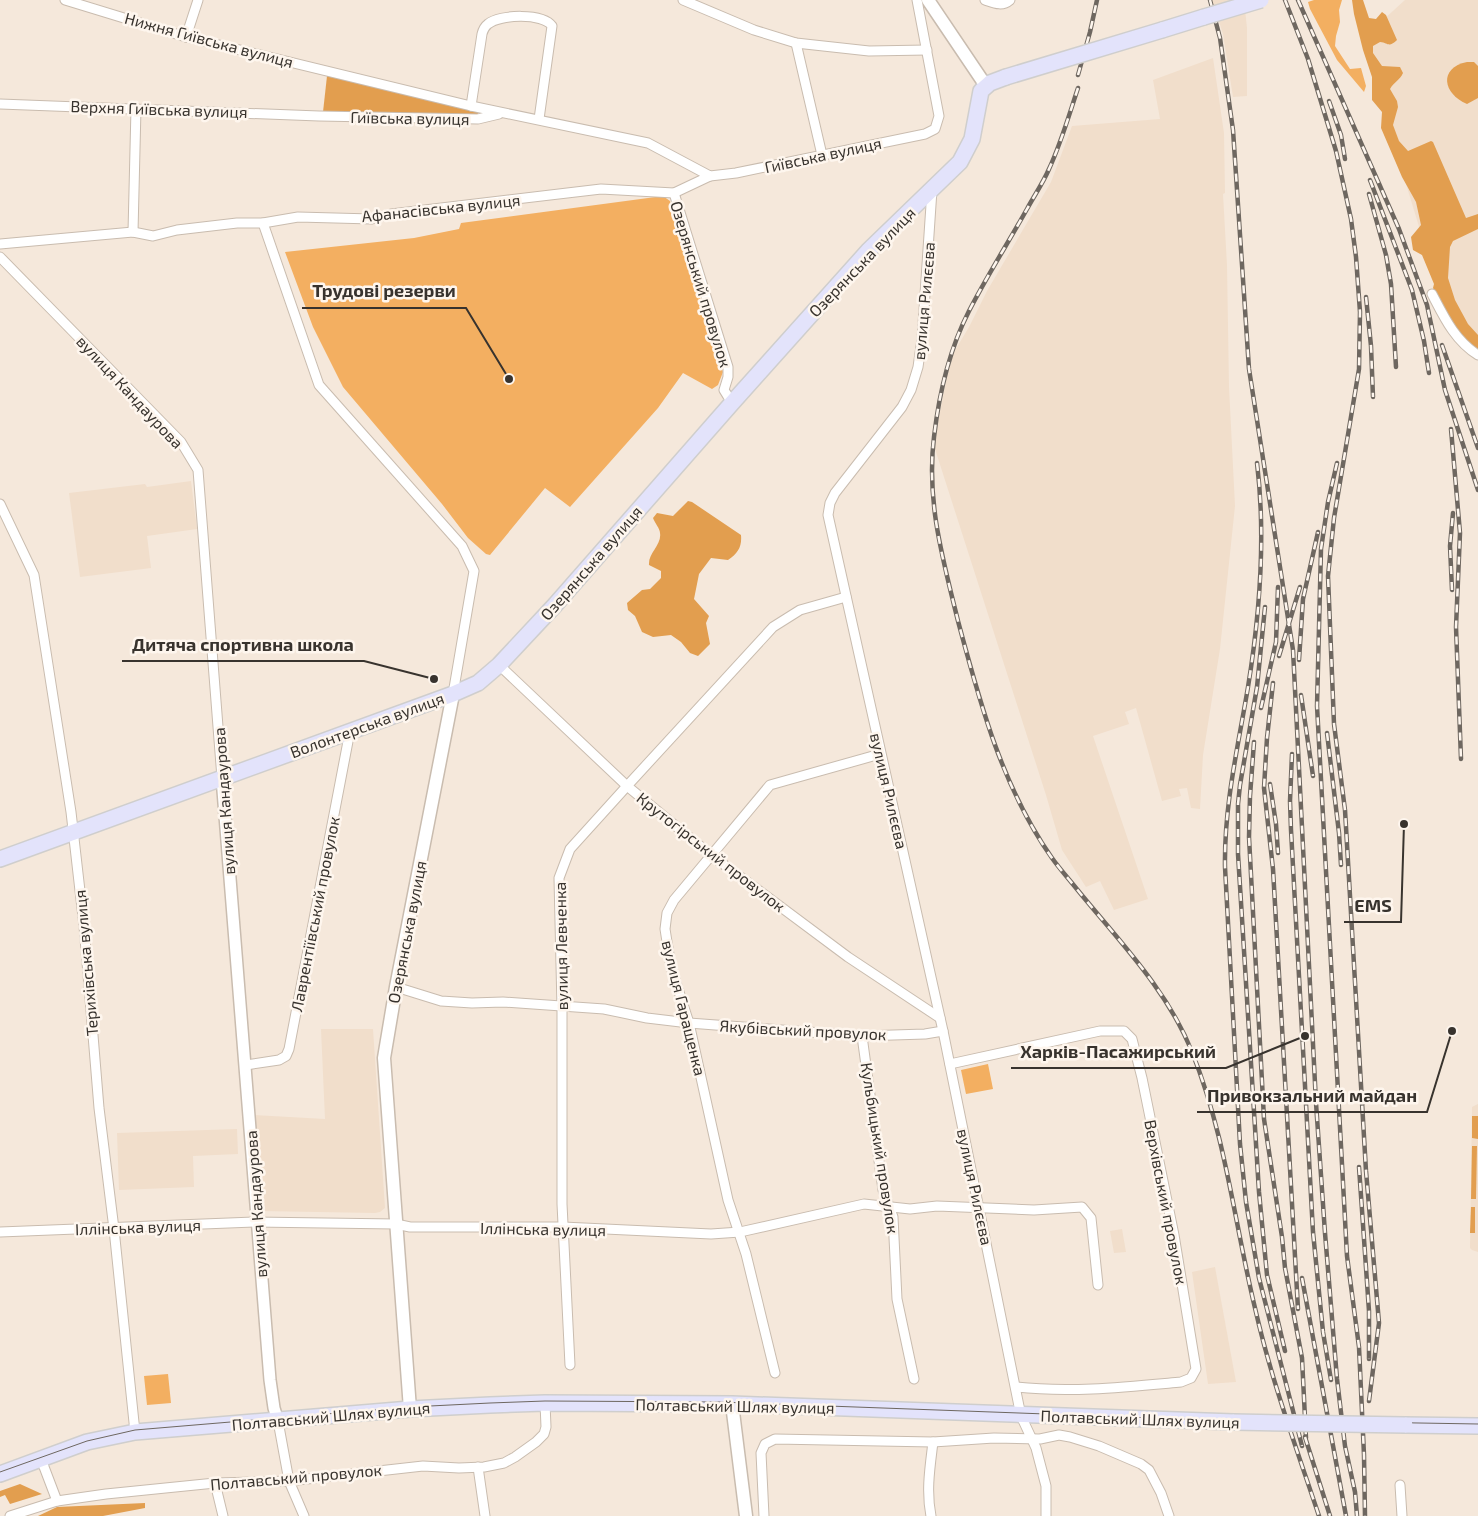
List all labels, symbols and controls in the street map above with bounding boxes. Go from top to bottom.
street label: Нижня Гиївська вулиця [123,8,295,72]
street label: Верхня Гиївська вулиця [70,96,248,122]
street label: Гиївська вулиця [350,107,470,129]
street label: Гиївська вулиця [763,133,883,177]
street label: Афанасівська вулиця [361,190,521,226]
street label: Озерянський провулок [666,198,736,370]
street label: Озерянська вулиця [804,203,920,321]
street label: вулиця Рилєєва [909,241,939,361]
callout: Трудові резерви [302,275,466,308]
text: Трудові резерви [312,279,456,301]
street label: вулиця Кандаурова [72,331,188,453]
street label: Озерянська вулиця [536,502,646,624]
callout: Дитяча спортивна школа [122,628,364,661]
text: Дитяча спортивна школа [132,633,354,655]
street label: Волонтерська вулиця [287,688,447,762]
street label: вулиця Кандаурова [209,727,239,875]
street label: вулиця Рилєєва [866,731,912,851]
street label: Крутогірський провулок [633,788,790,917]
street label: Лаврентіївський провулок [286,814,344,1013]
street label: Озерянська вулиця [383,859,431,1005]
street label: вулиця Левченка [550,881,572,1011]
street label: Терихівська вулиця [70,889,102,1037]
callout: EMS [1344,889,1401,922]
text: EMS [1354,894,1392,916]
street label: вулиця Гаращенка [657,938,711,1078]
street label: Якубівський провулок [719,1016,887,1044]
callout: Харків-Пасажирський [1011,1035,1226,1068]
text: Харків-Пасажирський [1020,1040,1216,1062]
street label: Кульбицький провулок [857,1061,903,1235]
callout: Привокзальний майдан [1197,1079,1427,1112]
text: Привокзальний майдан [1207,1084,1417,1106]
street label: Верхівський провулок [1140,1118,1192,1286]
street label: вулиця Рилєєва [953,1127,997,1247]
street label: вулиця Кандаурова [241,1130,271,1278]
street label: Іллінська вулиця [75,1215,201,1239]
street label: Іллінська вулиця [480,1218,606,1240]
street label: Полтавський Шлях вулиця [635,1394,835,1418]
street label: Полтавський Шлях вулиця [231,1397,431,1435]
street label: Полтавський Шлях вулиця [1040,1406,1240,1432]
street label: Полтавський провулок [209,1459,383,1494]

